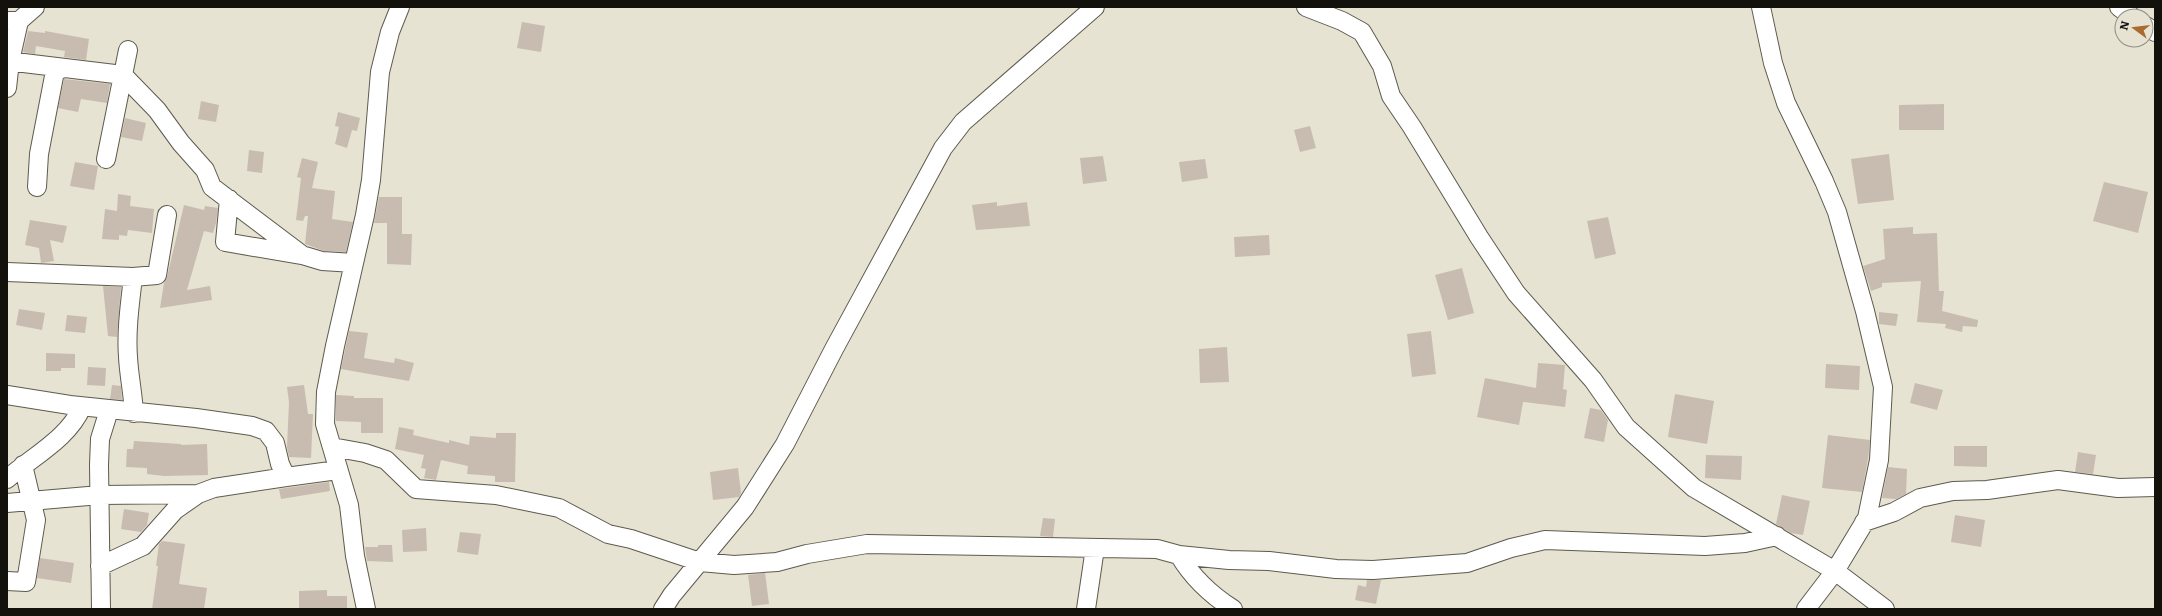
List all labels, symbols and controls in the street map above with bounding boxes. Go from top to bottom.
north arrow [2114,8,2154,48]
text: N [2114,19,2132,32]

